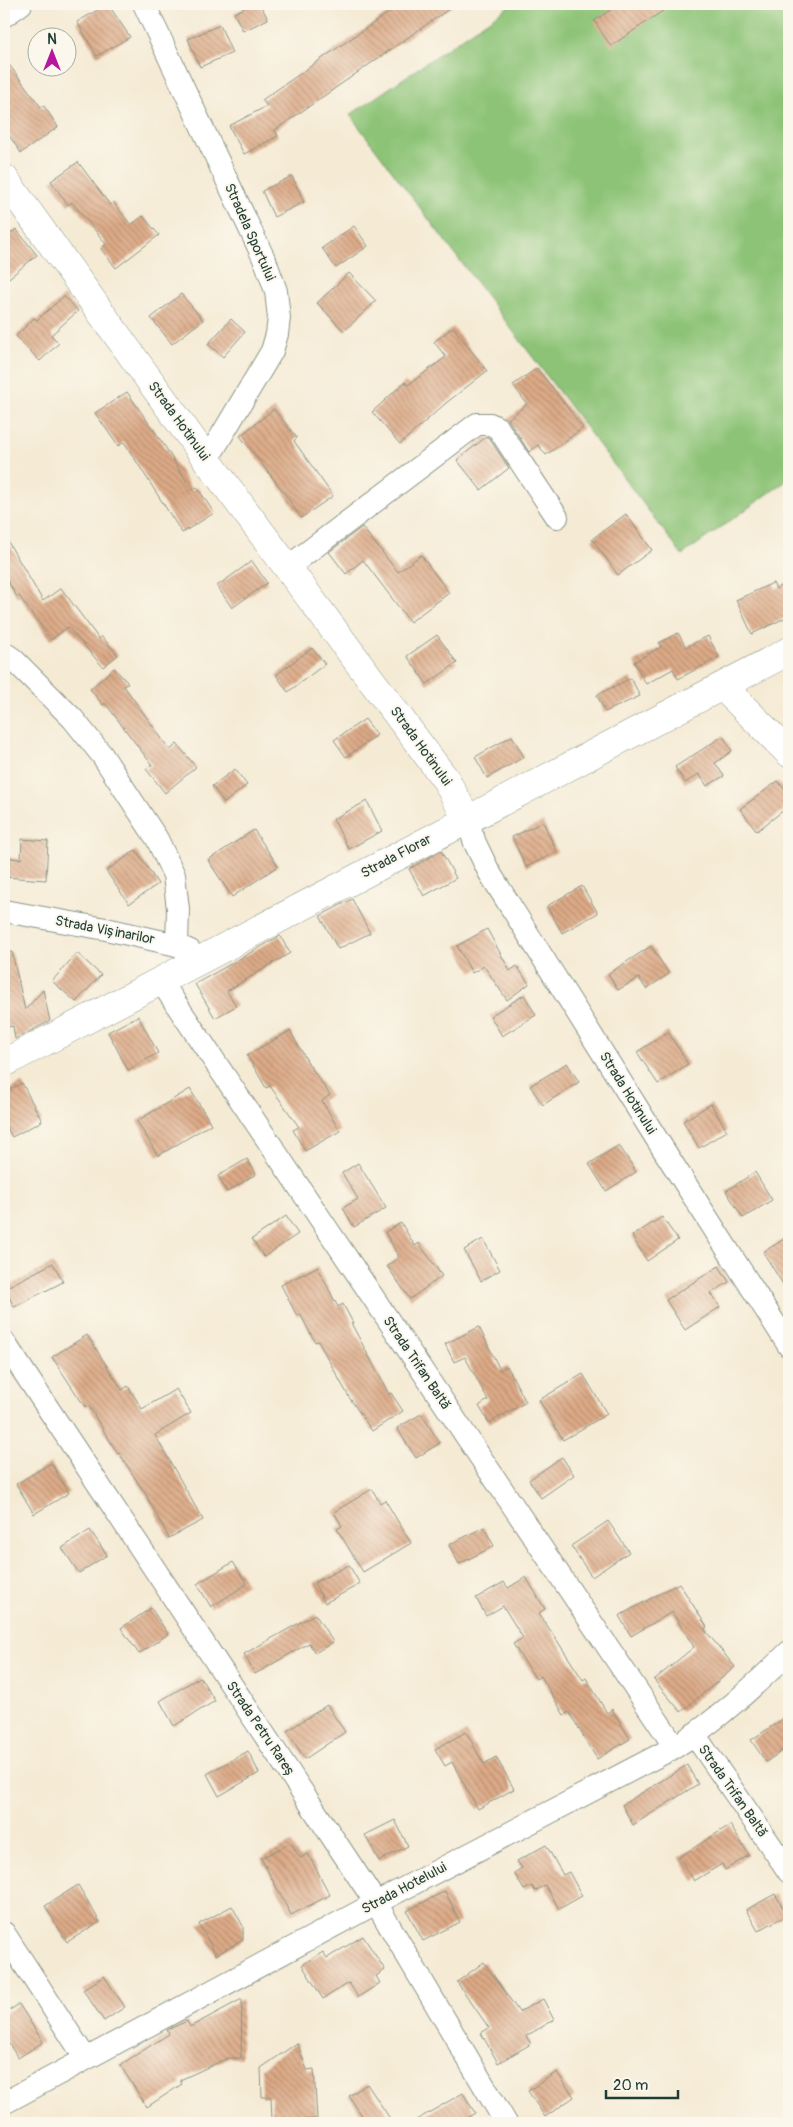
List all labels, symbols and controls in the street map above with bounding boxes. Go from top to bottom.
north arrow [28,28,78,78]
text: N [47,31,57,48]
street label: Stradela Sportului [221,181,279,284]
street label: Strada Hotinului [145,378,214,464]
street label: Strada Hotinului [387,703,456,789]
street label: Strada Florar [358,830,434,882]
street label: Strada Vișinarilor [54,912,156,948]
street label: Strada Hotinului [596,1049,660,1138]
street label: Strada Trifan Baltă [379,1313,455,1413]
street label: Strada Petru Rareș [223,1678,299,1780]
street label: Strada Trifan Baltă [695,1741,771,1841]
street label: Strada Hotelului [359,1858,450,1918]
scale bar [606,2067,678,2099]
text: 20 m [613,2076,648,2095]

